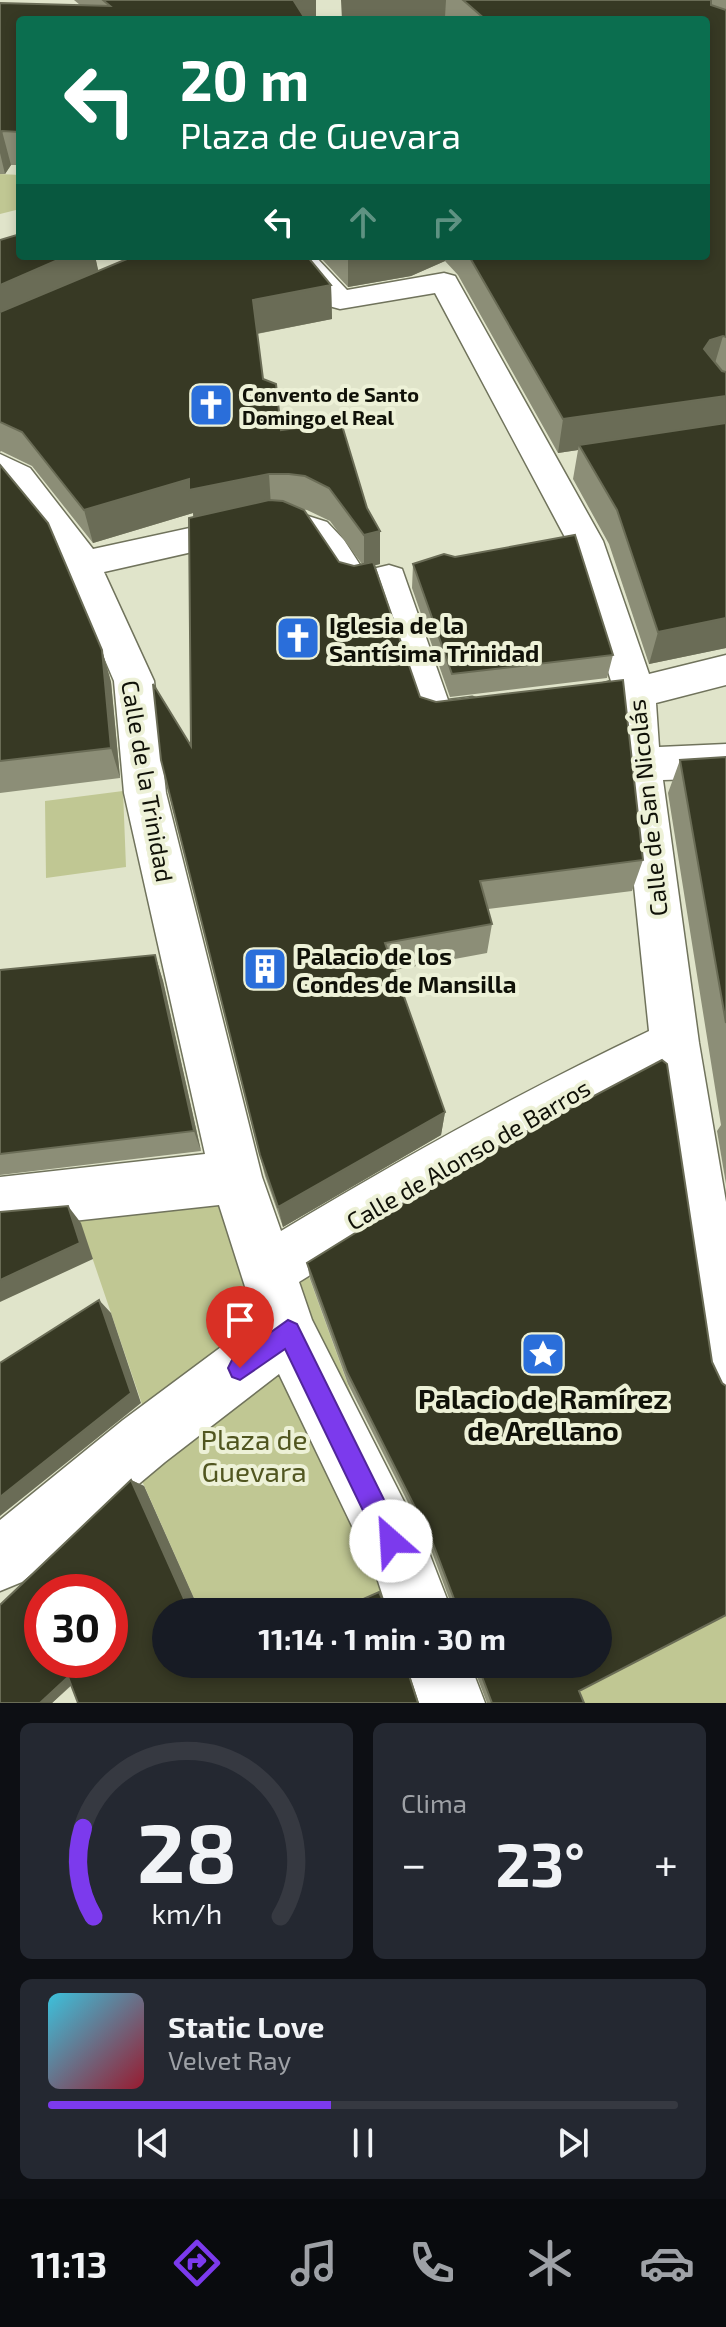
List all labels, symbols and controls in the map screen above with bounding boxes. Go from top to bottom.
text: 20 m [180,45,309,112]
icon: left [48,48,152,152]
text: Plaza de Guevara [180,113,461,156]
icon: left [257,200,301,244]
icon: ahead [341,200,385,244]
icon: right [425,200,469,244]
church icon: Convento de Santo Domingo el Real [187,381,235,429]
place label: Convento de Santo Domingo el Real [242,382,419,429]
place label: Iglesia de la Santísima Trinidad [329,610,539,667]
church icon: Iglesia de la Santísima Trinidad [274,614,322,662]
street label: Calle de la Trinidad [116,678,180,884]
street label: Calle de San Nicolás [621,698,673,918]
place label: Palacio de los Condes de Mansilla [296,941,516,998]
building icon: Palacio de los Condes de Mansilla [241,945,289,993]
street label: Calle de Alonso de Barros [341,1072,595,1236]
pin [206,1286,274,1368]
icon: arrive [218,1298,262,1342]
place icon: Palacio de Ramírez de Arellano [519,1330,567,1378]
place label: Palacio de Ramírez de Arellano [418,1381,668,1447]
park label: Plaza de Guevara [200,1422,308,1488]
position arrow [349,1499,433,1583]
speed limit sign: 30 [24,1574,128,1678]
text: 11:14 · 1 min · 30 m [258,1620,506,1656]
text: Clima [401,1787,467,1818]
text: 28 [136,1800,237,1900]
text: 23° [495,1827,585,1899]
text: − [401,1836,427,1889]
text: + [654,1836,678,1889]
text: km/h [151,1895,222,1930]
text: Static Love [168,2008,324,2044]
text: Velvet Ray [168,2044,291,2075]
icon: previous [131,2121,175,2165]
icon: pause [341,2121,385,2165]
icon: next [551,2121,595,2165]
icon: directions [169,2235,225,2291]
icon: music [286,2235,342,2291]
icon: phone [404,2235,460,2291]
icon: climate [522,2235,578,2291]
icon: car [639,2235,695,2291]
text: 11:13 [31,2242,107,2285]

